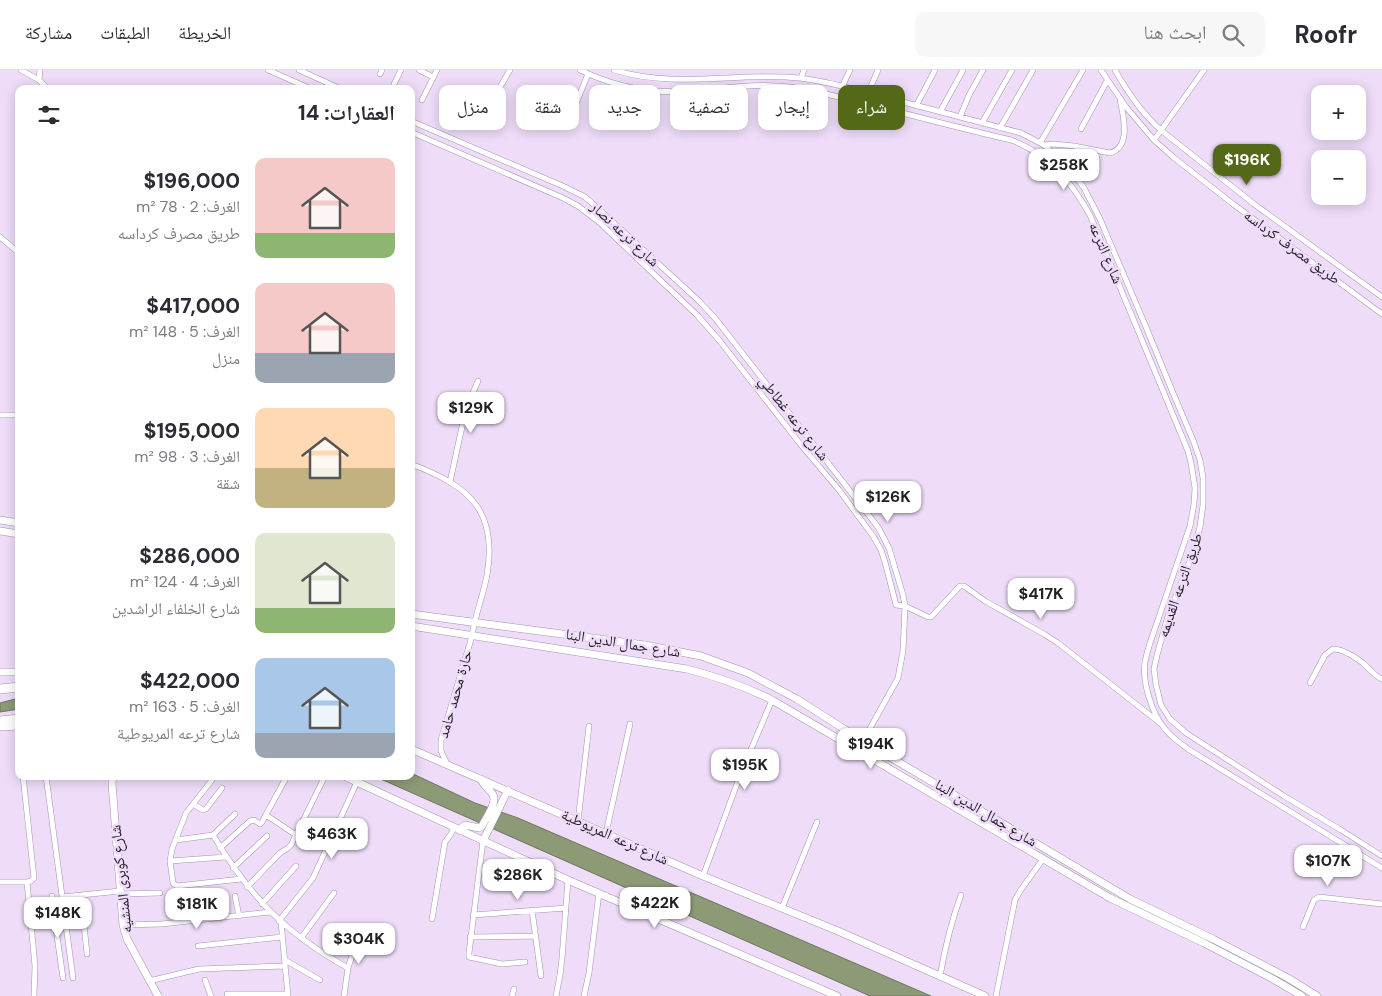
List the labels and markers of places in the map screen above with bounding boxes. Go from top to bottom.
pin: $196K [1212,144,1282,186]
pin: $258K [1029,148,1099,191]
pin: $129K [436,392,506,434]
pin: $126K [853,480,923,523]
pin: $417K [1006,578,1076,620]
pin: $194K [836,728,906,770]
pin: $195K [710,748,780,791]
pin: $463K [297,818,367,860]
pin: $107K [1293,844,1363,887]
pin: $286K [483,858,553,901]
pin: $422K [620,886,690,929]
pin: $181K [162,888,232,930]
pin: $148K [23,896,93,939]
pin: $304K [324,922,394,965]

